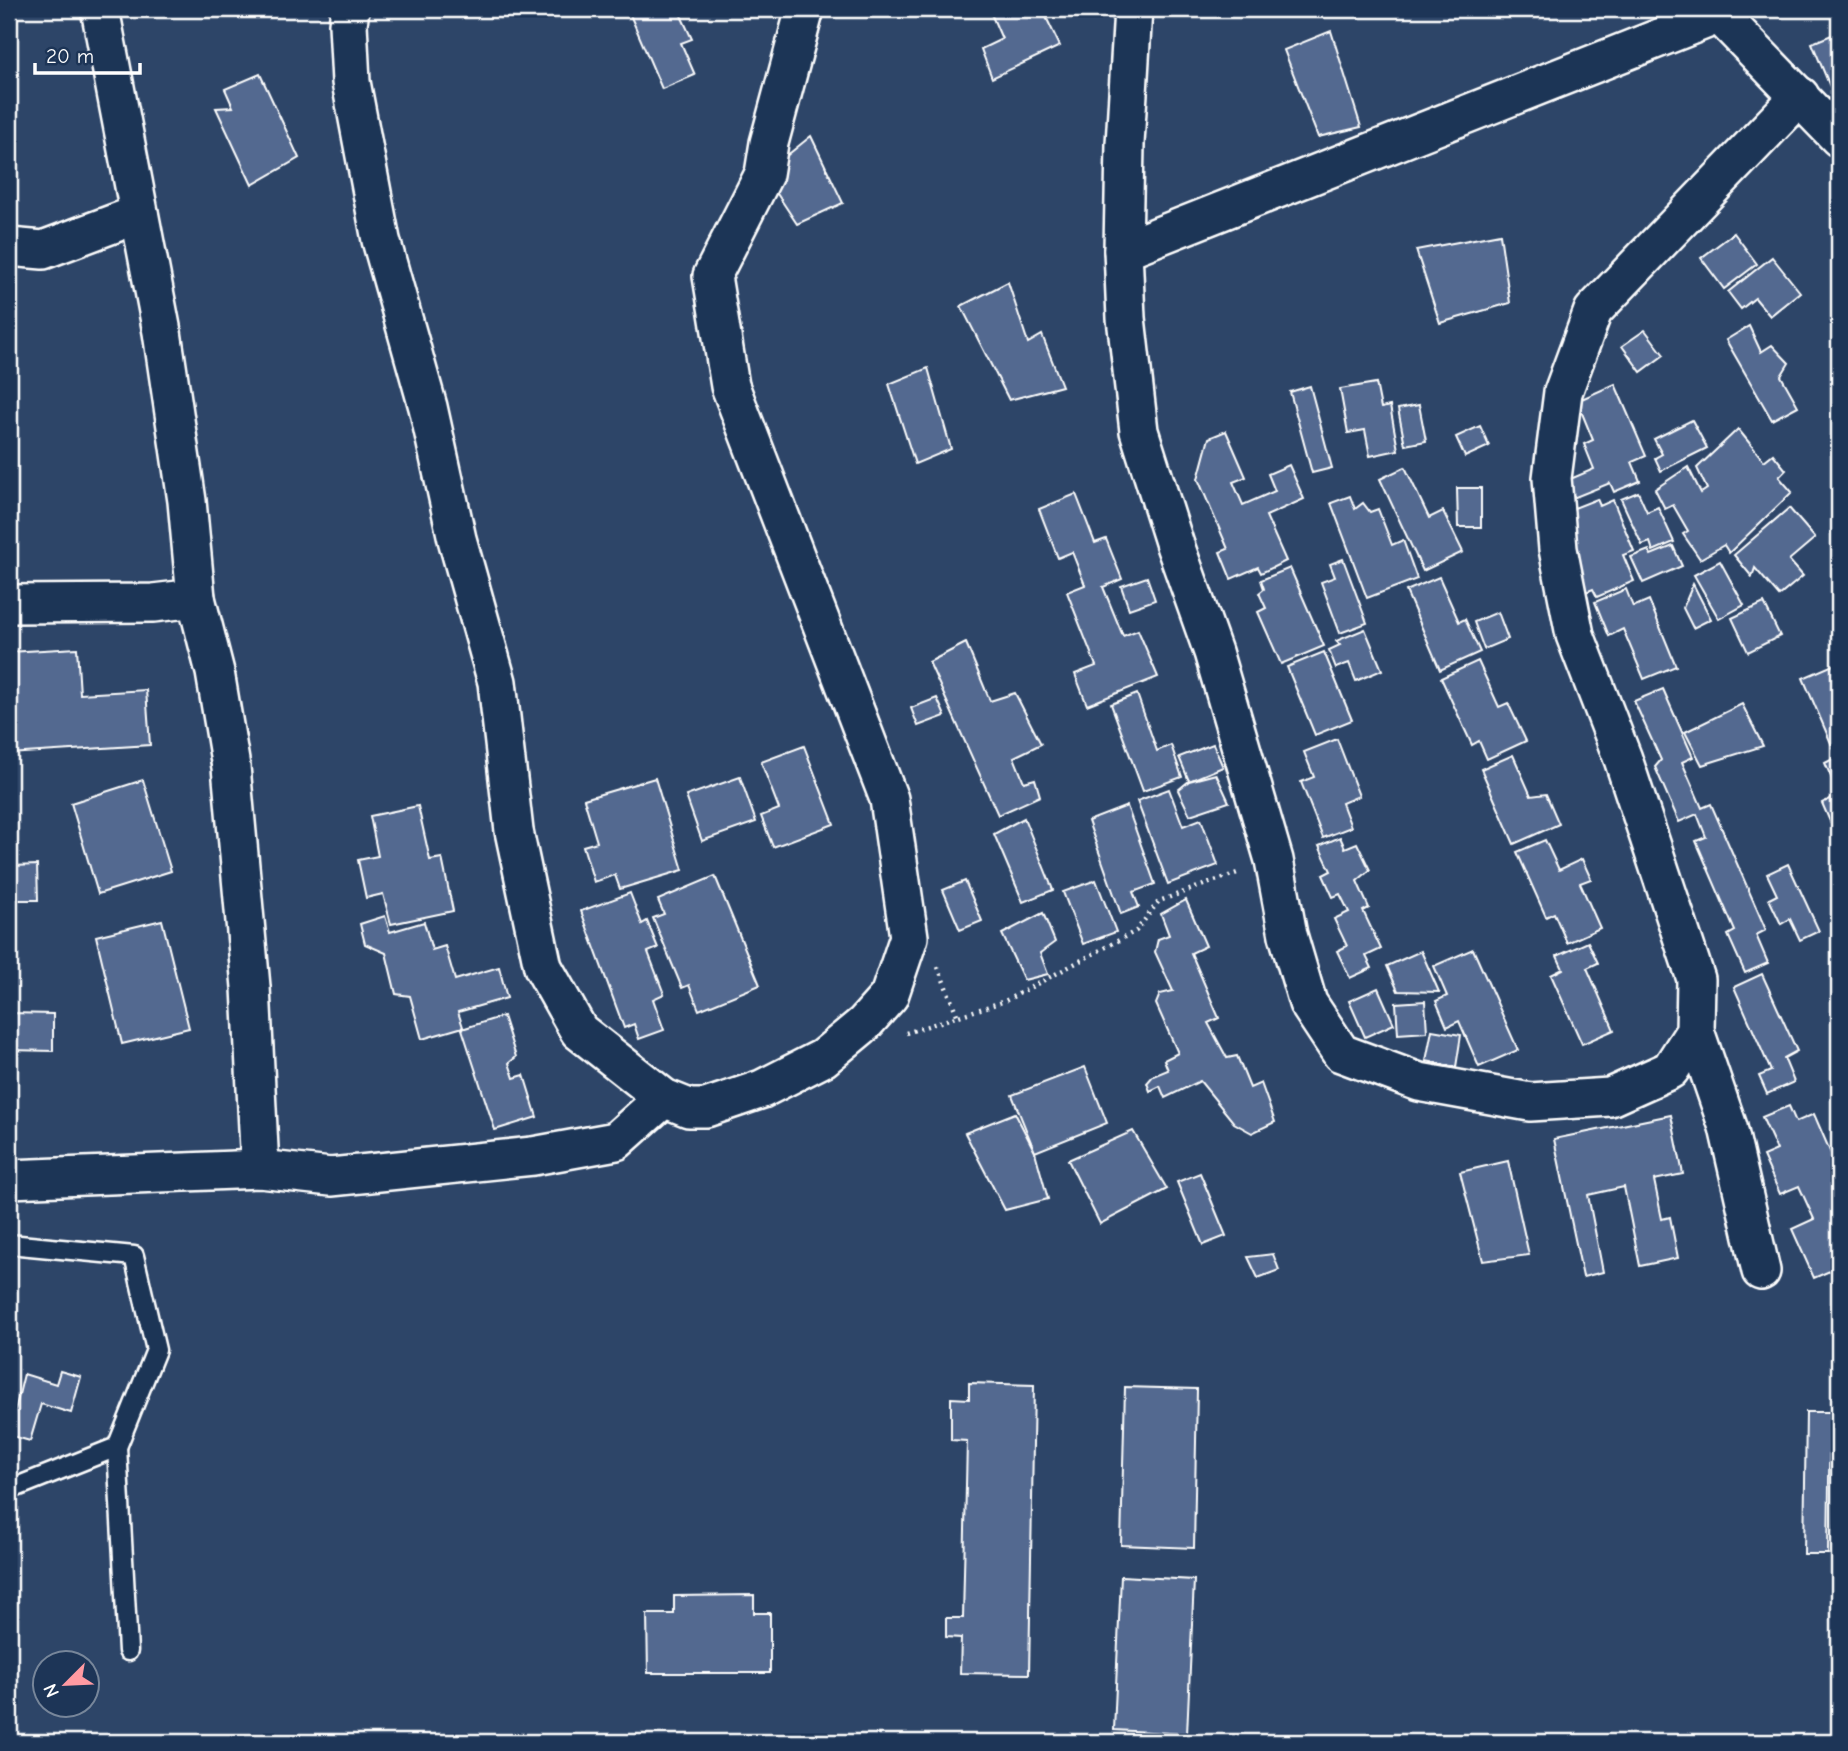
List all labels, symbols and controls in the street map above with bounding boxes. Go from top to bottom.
scale bar [35,32,140,76]
text: 20 m [46,44,94,68]
north arrow [32,1650,102,1720]
text: N [39,1680,64,1701]

